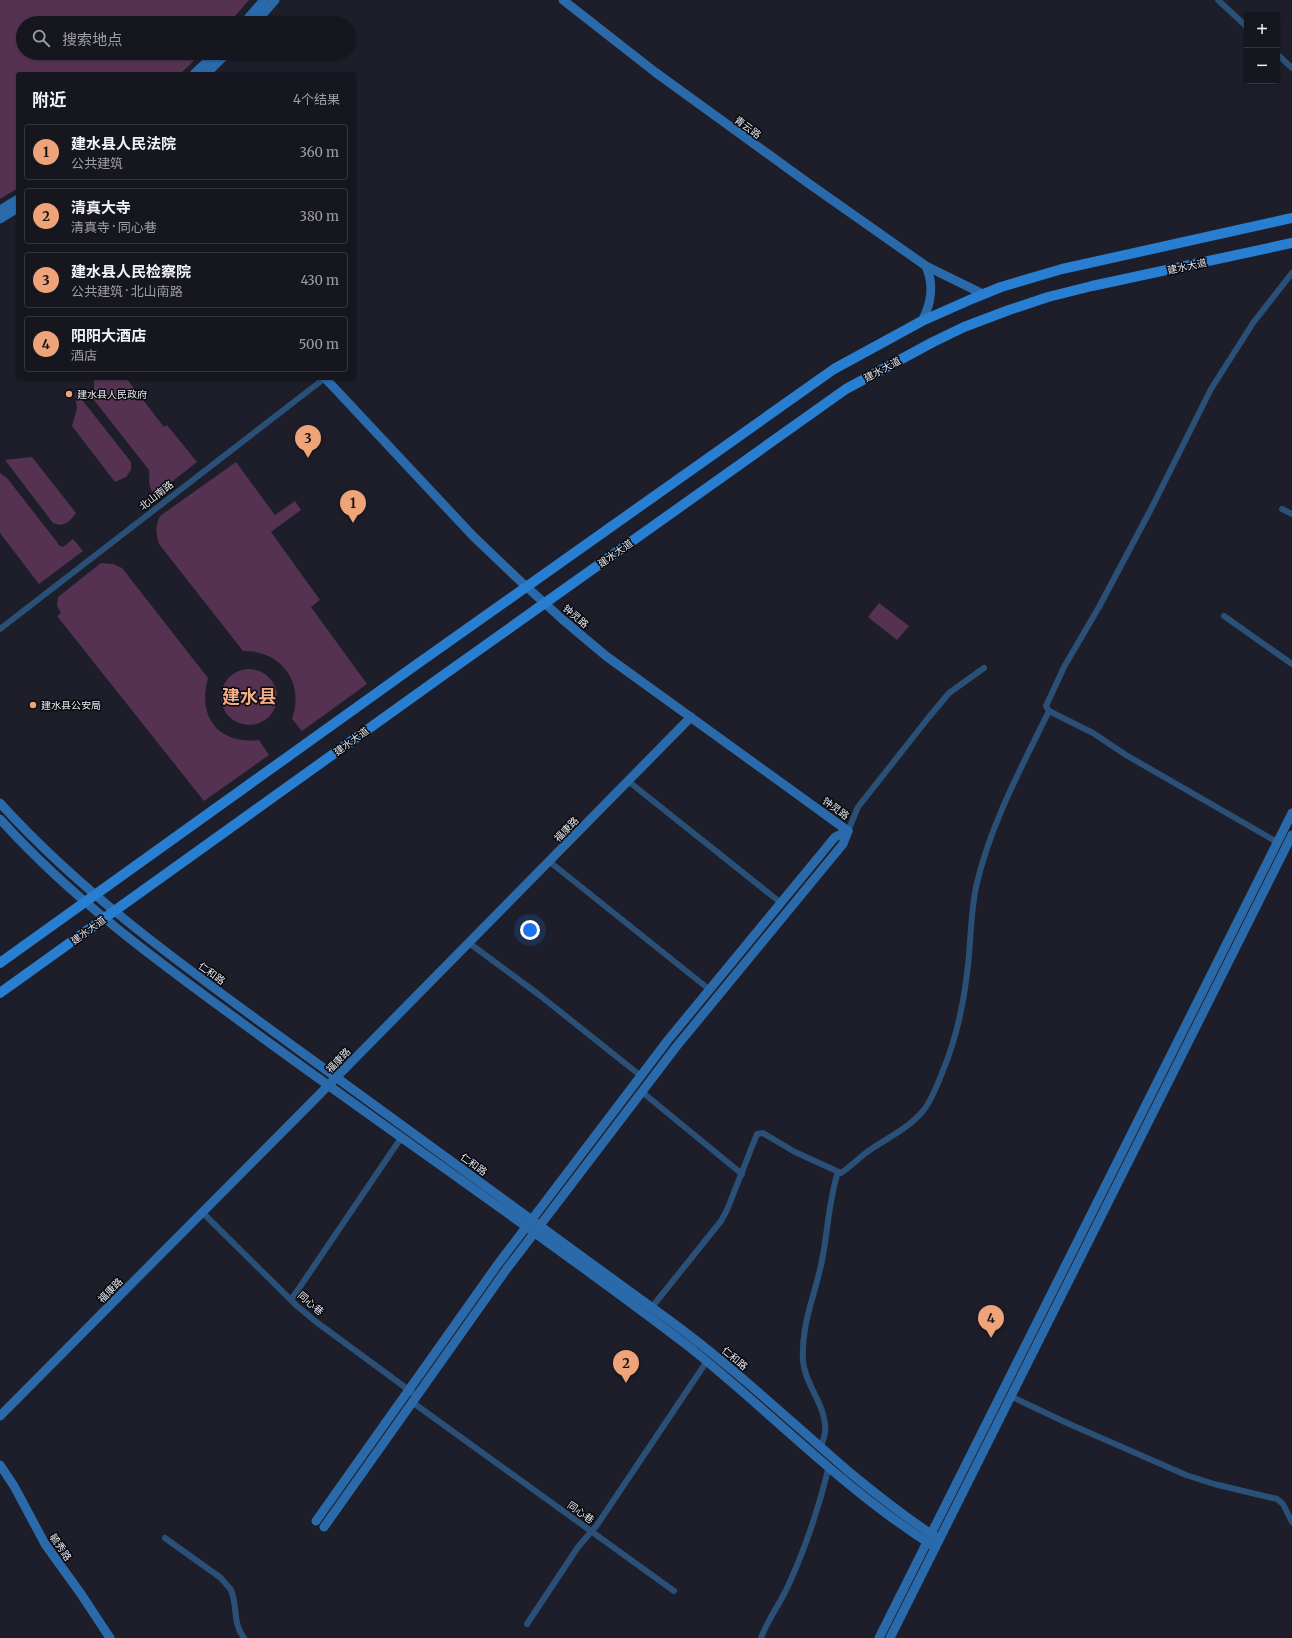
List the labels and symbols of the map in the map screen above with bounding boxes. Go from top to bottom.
street label: 青云路 [732,113,764,141]
street label: 建水大道 [1166,256,1208,277]
street label: 建水大道 [862,354,903,385]
place label: 建水县人民政府 [77,388,147,401]
marker: 建水县人民政府 [64,389,74,399]
pin: 3 [295,425,321,458]
street label: 北山南路 [137,478,176,513]
pin: 1 [340,490,366,523]
street label: 建水大道 [595,537,635,570]
street label: 钟灵路 [560,602,591,631]
district label: 建水县 [222,685,276,708]
place label: 建水县公安局 [41,699,101,712]
marker: 建水县公安局 [28,700,38,710]
street label: 建水大道 [331,724,371,758]
street label: 钟灵路 [820,794,852,822]
street label: 福康路 [551,814,581,845]
street label: 建水大道 [68,913,108,947]
your location [520,920,540,940]
street label: 仁和路 [196,959,228,987]
street label: 福康路 [323,1045,353,1076]
street label: 仁和路 [458,1150,490,1178]
street label: 福康路 [95,1275,126,1306]
street label: 同心巷 [295,1289,326,1318]
pin: 4 [978,1305,1004,1338]
street label: 仁和路 [719,1344,750,1373]
pin: 2 [613,1350,639,1383]
street label: 同心巷 [565,1498,597,1526]
street label: 毓秀路 [47,1531,74,1563]

